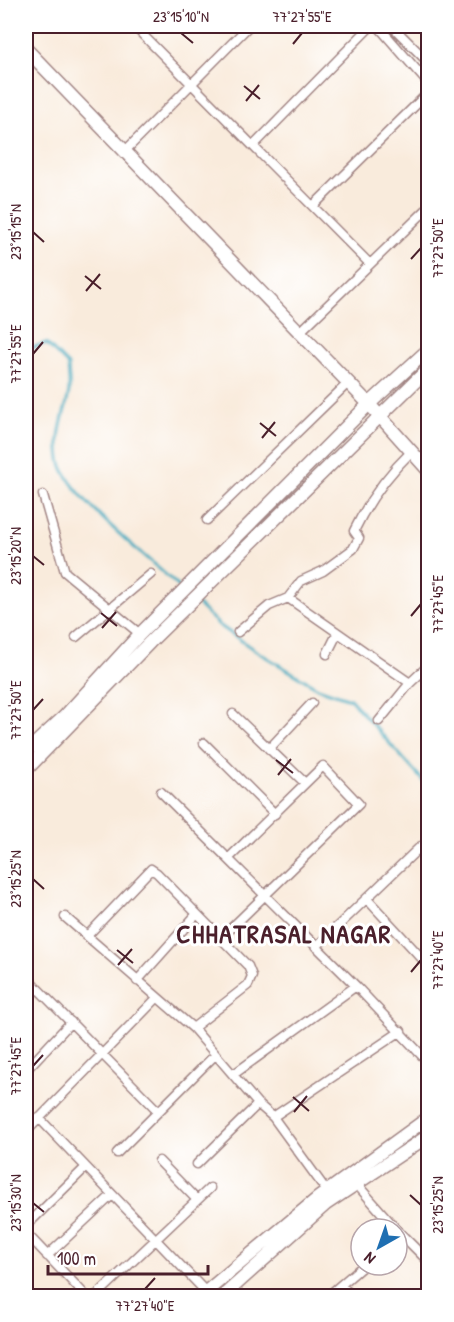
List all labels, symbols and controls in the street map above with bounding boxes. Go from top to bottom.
text: 23°15'10"N [153,6,209,27]
text: 77°27'55"E [272,6,332,27]
text: 23°15'15"N [5,204,26,260]
text: 77°27'50"E [427,218,448,278]
text: 77°27'55"E [5,324,26,384]
text: 23°15'20"N [5,527,26,585]
text: 77°27'45"E [427,574,448,633]
text: 77°27'50"E [5,680,26,740]
text: 23°15'25"N [5,850,26,908]
district label: CHHATRASAL NAGAR [176,916,392,951]
text: 77°27'40"E [427,930,448,989]
text: 77°27'45"E [5,1036,26,1095]
text: 23°15'30"N [5,1174,26,1232]
text: 23°15'25"N [427,1176,448,1234]
north arrow [349,1217,409,1277]
scale bar [48,1238,208,1276]
text: 100 m [57,1246,96,1271]
text: N [359,1247,380,1270]
text: 77°27'40"E [116,1295,175,1316]

